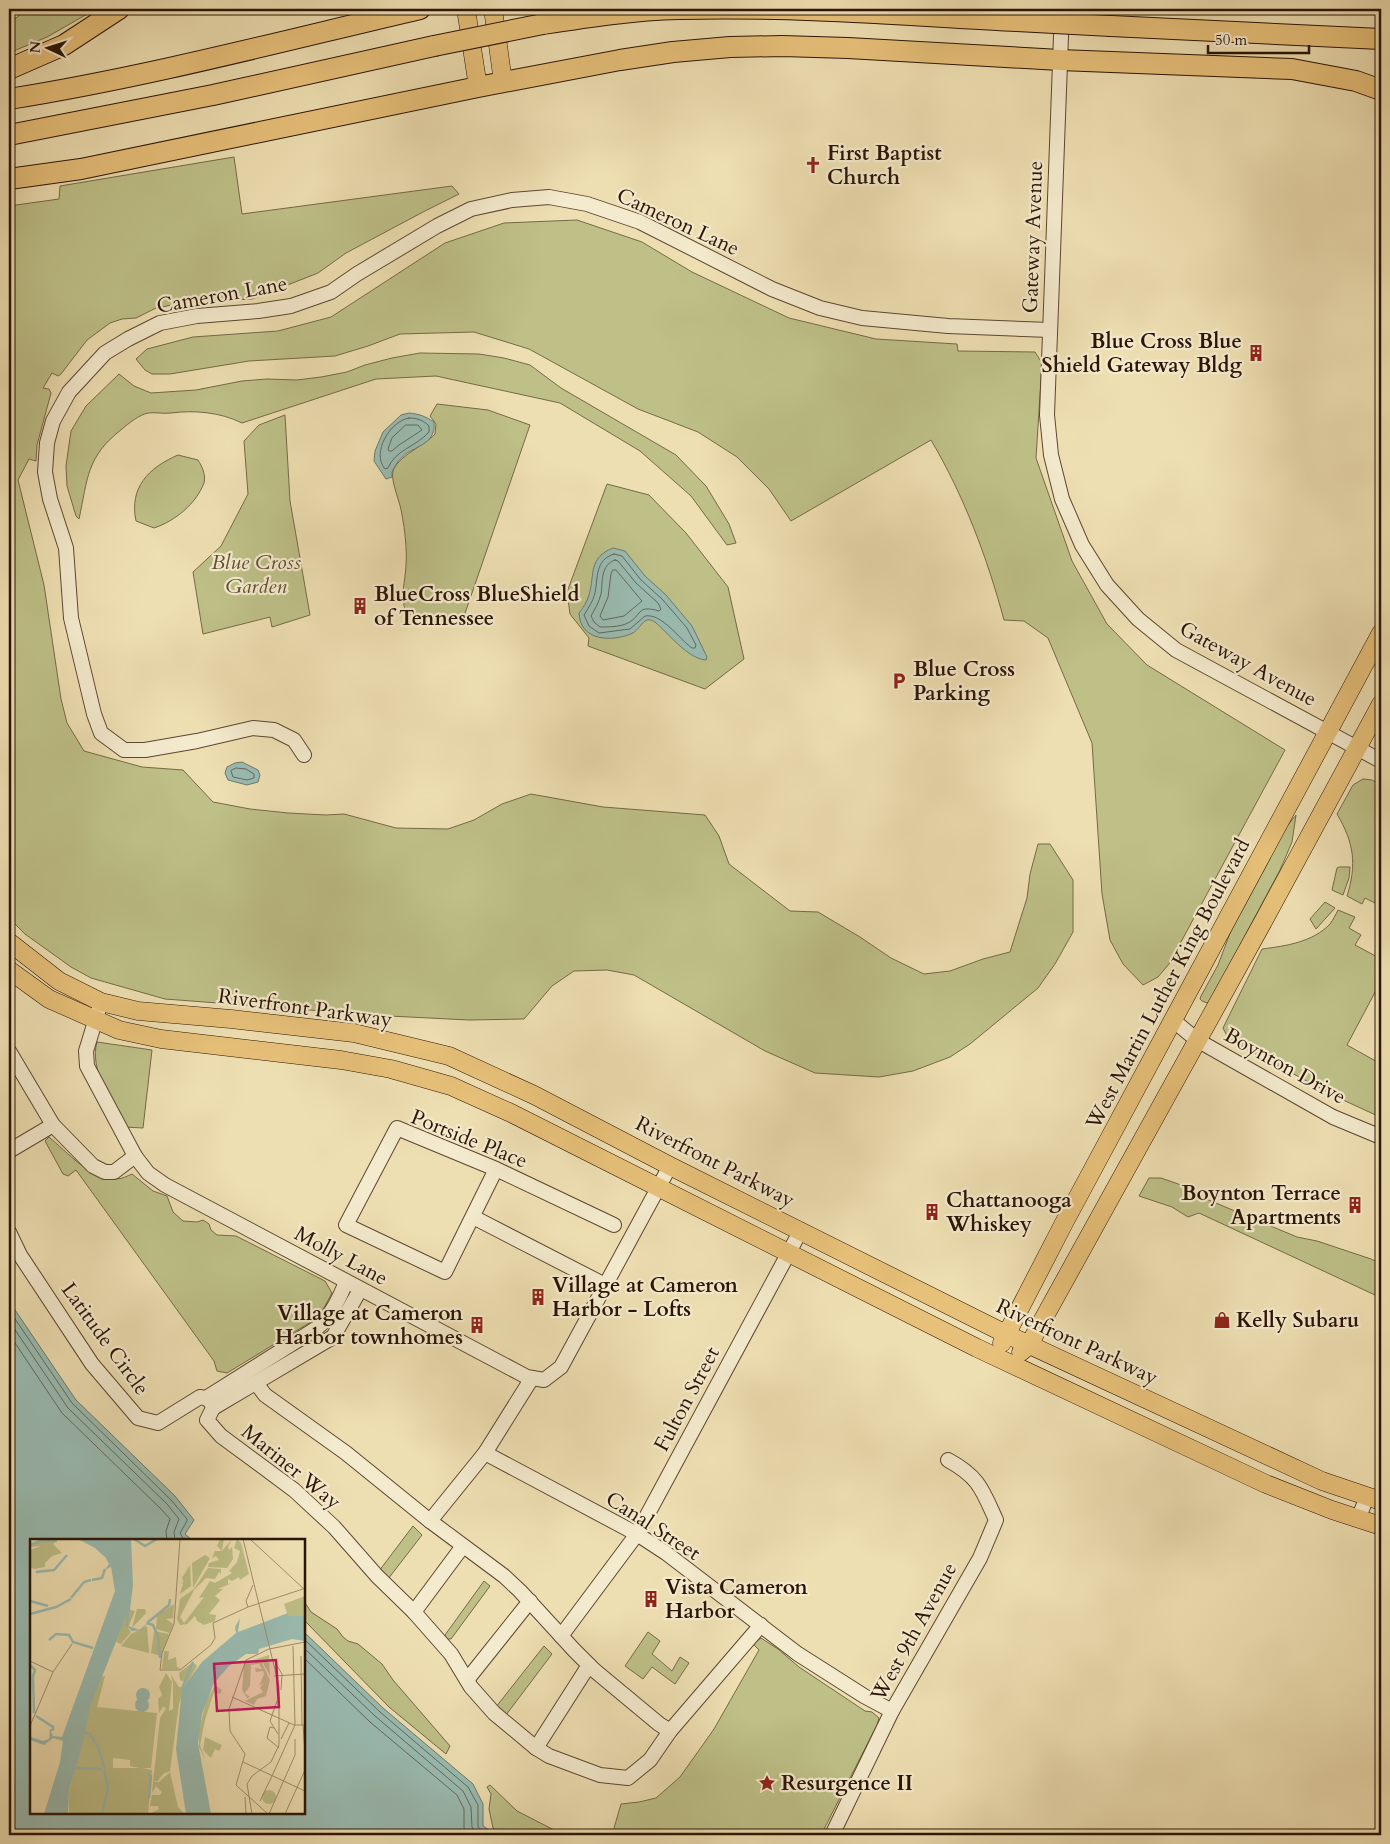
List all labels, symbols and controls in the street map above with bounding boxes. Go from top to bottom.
north arrow [22,22,72,72]
scale bar [1208,22,1309,54]
text: 50 m [1215,30,1247,50]
text: N [26,40,45,54]
place label: First Baptist Church [827,139,942,192]
church icon: First Baptist Church [803,155,823,175]
street label: Gateway Avenue [1016,160,1050,314]
street label: Cameron Lane [612,181,744,263]
street label: Cameron Lane [154,269,290,321]
place label: Blue Cross Blue Shield Gateway Bldg [1042,327,1242,380]
building icon: Blue Cross Blue Shield Gateway Bldg [1246,343,1266,363]
park label: Blue Cross Garden [211,548,301,601]
place label: BlueCross BlueShield of Tennessee [374,580,579,633]
building icon: BlueCross BlueShield of Tennessee [350,596,370,616]
street label: Gateway Avenue [1174,614,1322,714]
place label: Blue Cross Parking [913,655,1015,708]
parking icon: Blue Cross Parking [889,671,909,691]
street label: West Martin Luther King Boulevard [1078,834,1257,1135]
street label: Riverfront Parkway [216,981,394,1035]
street label: Boynton Drive [1219,1021,1351,1111]
street label: Portside Place [406,1102,532,1176]
street label: Riverfront Parkway [630,1109,800,1215]
place label: Boynton Terrace Apartments [1181,1179,1341,1232]
place label: Chattanooga Whiskey [945,1186,1072,1239]
building icon: Boynton Terrace Apartments [1345,1195,1365,1215]
building icon: Chattanooga Whiskey [922,1202,942,1222]
street label: Molly Lane [289,1219,393,1293]
place label: Village at Cameron Harbor - Lofts [552,1271,739,1324]
street label: Latitude Circle [54,1277,156,1401]
building icon: Village at Cameron Harbor - Lofts [528,1287,548,1307]
street label: Riverfront Parkway [991,1292,1163,1392]
place label: Village at Cameron Harbor townhomes [275,1299,463,1352]
place label: Kelly Subaru [1236,1306,1359,1335]
shop icon: Kelly Subaru [1212,1310,1232,1330]
building icon: Village at Cameron Harbor townhomes [467,1315,487,1335]
street label: Fulton Street [647,1341,727,1457]
street label: Mariner Way [235,1418,347,1516]
street label: Canal Street [600,1485,706,1568]
inset map [30,1539,305,1814]
street label: West 9th Avenue [863,1557,964,1708]
place label: Vista Cameron Harbor [665,1573,808,1626]
building icon: Vista Cameron Harbor [641,1589,661,1609]
place label: Resurgence II [781,1769,913,1798]
place icon: Resurgence II [757,1773,777,1793]

